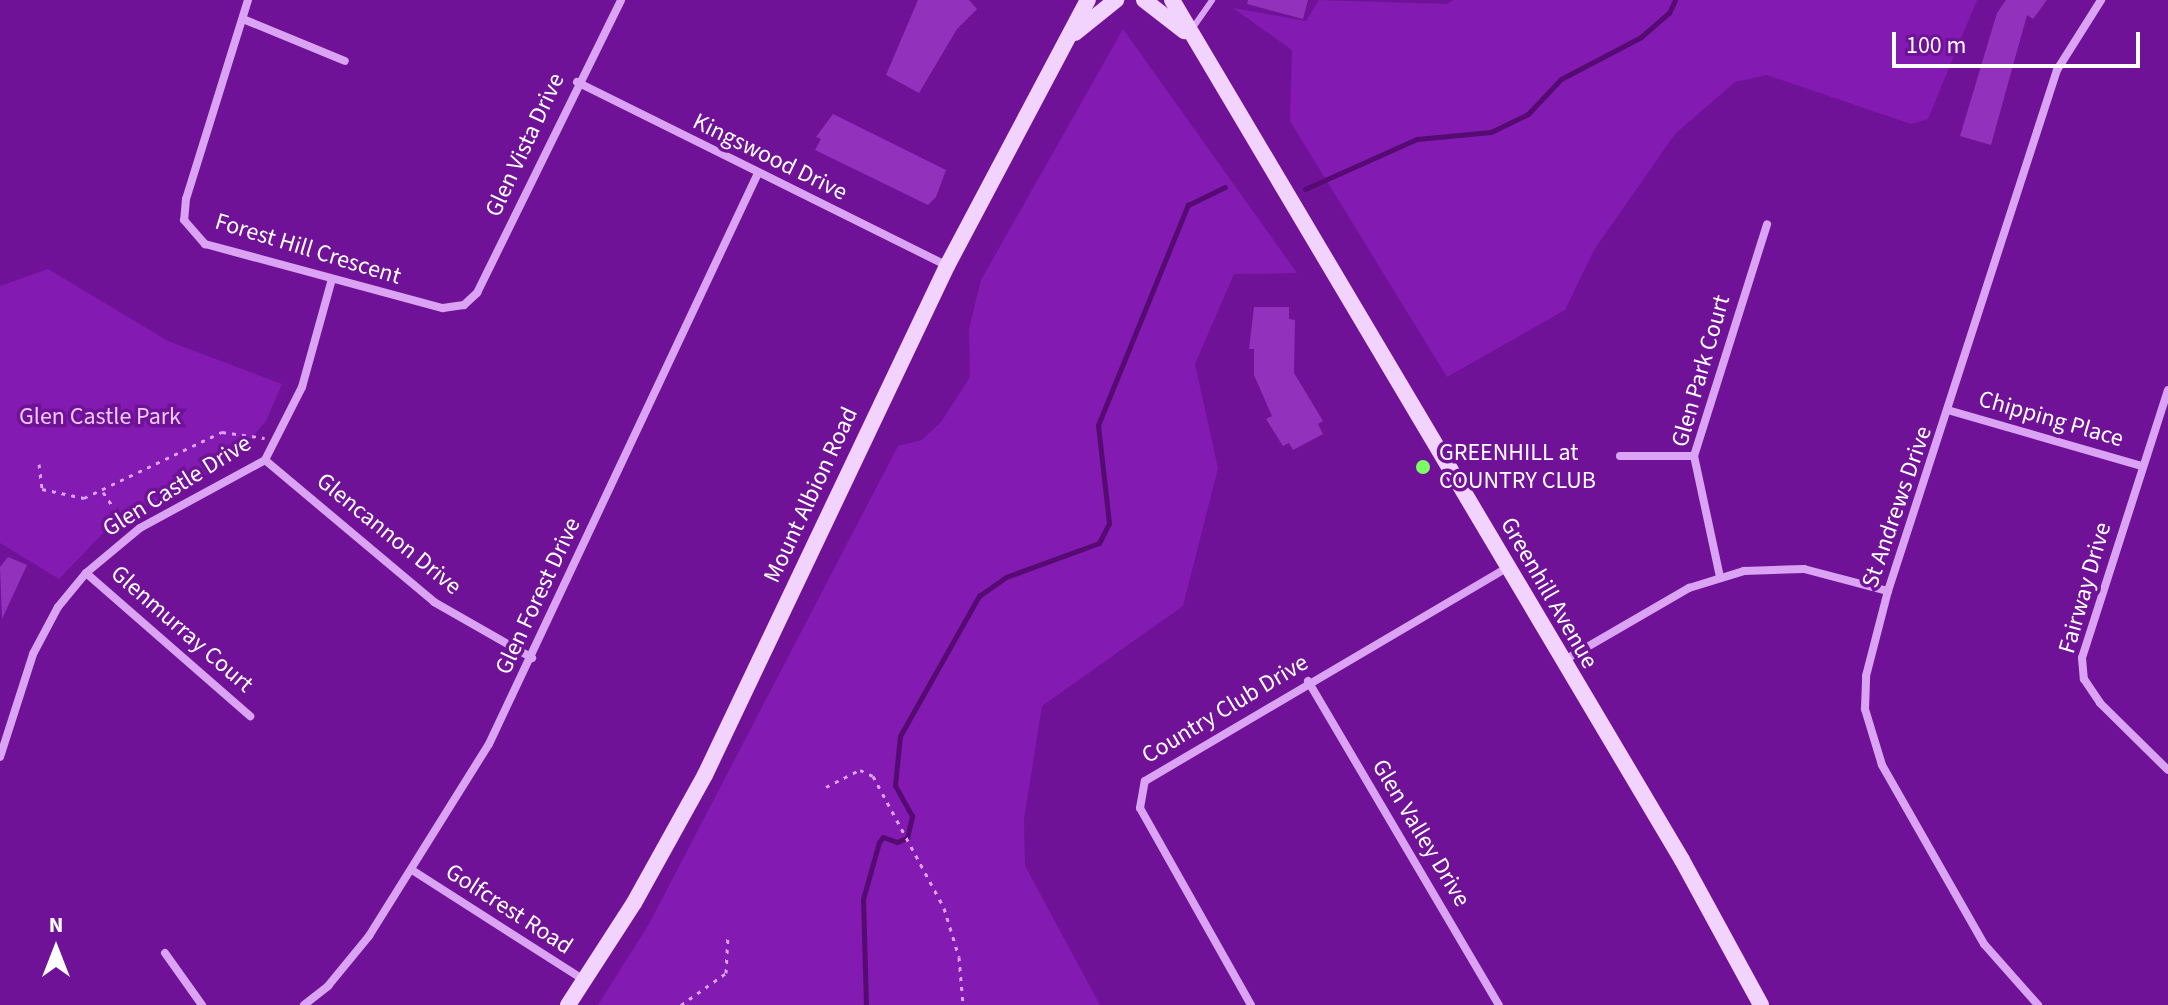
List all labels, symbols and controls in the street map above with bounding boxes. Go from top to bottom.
scale bar [1896,16,2144,66]
text: 100 m [1906,28,1966,63]
street label: Glen Vista Drive [479,69,571,221]
street label: Kingswood Drive [688,107,852,207]
street label: Forest Hill Crescent [212,207,404,291]
street label: Glen Park Court [1666,292,1736,450]
street label: Chipping Place [1975,385,2127,453]
park label: Glen Castle Park [19,403,181,431]
street label: Mount Albion Road [758,403,864,587]
street label: St Andrews Drive [1856,422,1938,592]
street label: Glen Castle Drive [98,429,256,543]
place label: GREENHILL at COUNTRY CLUB [1439,439,1596,495]
marker: GREENHILL at COUNTRY CLUB [1414,458,1432,476]
street label: Glencannon Drive [311,467,467,601]
street label: Greenhill Avenue [1494,512,1604,674]
street label: Glen Forest Drive [489,513,587,679]
street label: Fairway Drive [2053,519,2117,657]
street label: Glenmurray Court [105,559,259,699]
street label: Country Club Drive [1137,648,1313,770]
street label: Glen Valley Drive [1366,754,1476,912]
street label: Golfcrest Road [440,857,578,961]
north arrow [16,909,96,989]
text: N [49,909,63,941]

